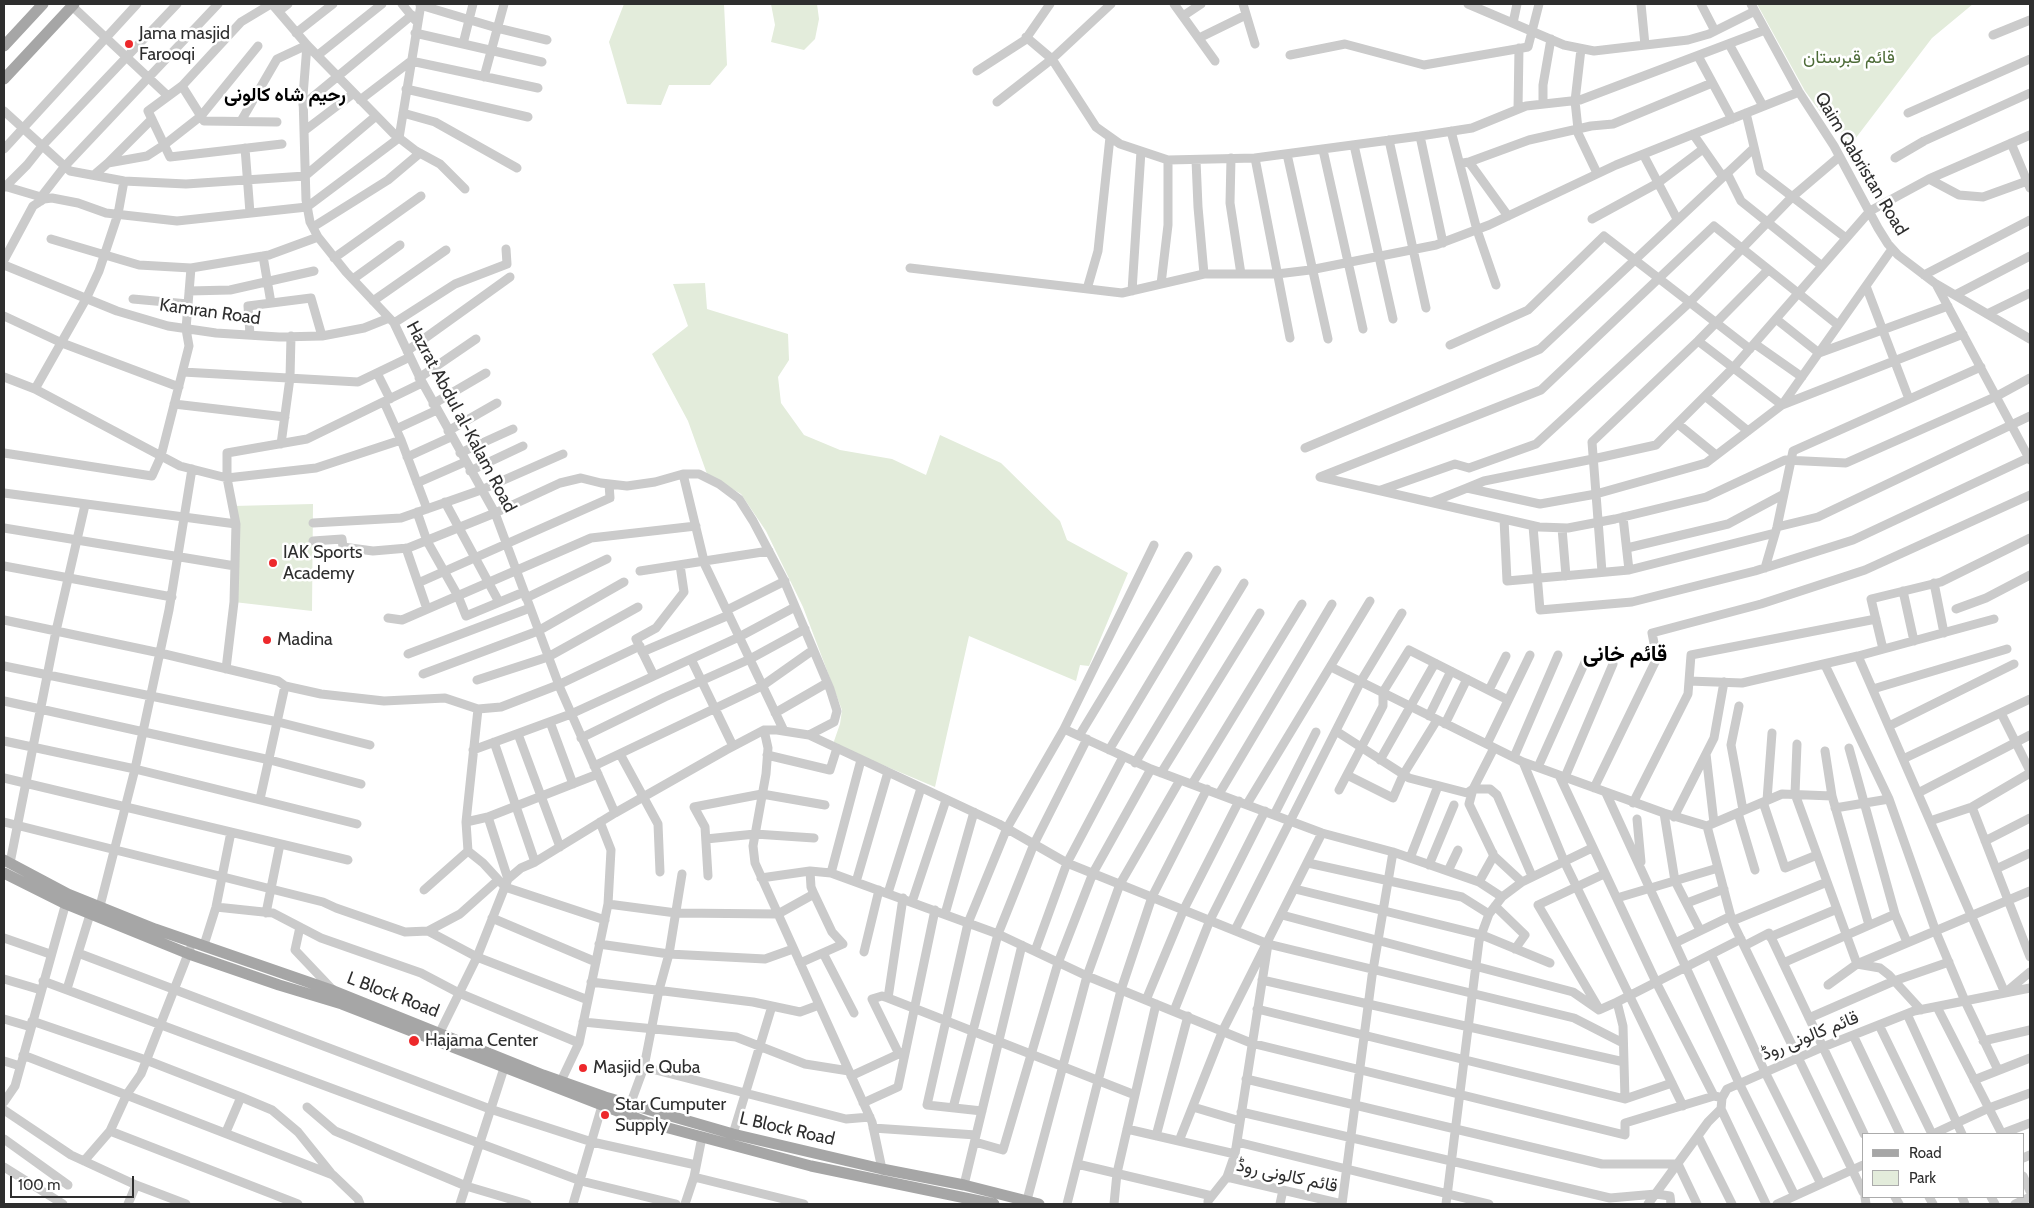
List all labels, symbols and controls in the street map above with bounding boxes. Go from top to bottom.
place label: Jama masjid Farooqi [139,23,230,66]
marker: Jama masjid Farooqi [123,38,135,50]
park label: قائم قبرستان [1803,47,1895,69]
district label: رحیم شاہ کالونی [224,84,346,106]
street label: Qaim Qabristan Road [1810,89,1912,239]
street label: Kamran Road [158,294,262,330]
street label: Hazrat Abdul al-Kalam Road [401,318,521,516]
place label: IAK Sports Academy [283,542,362,584]
marker: IAK Sports Academy [267,557,279,569]
place label: Madina [277,629,333,651]
marker: Madina [261,634,273,646]
district label: قائم خانى [1583,642,1667,668]
street label: L Block Road [344,968,442,1022]
street label: قائم کالونی روڈ [1758,1007,1862,1065]
place label: Hajama Center [425,1030,538,1052]
marker: Hajama Center [407,1034,421,1048]
place label: Masjid e Quba [593,1057,700,1079]
marker: Masjid e Quba [577,1062,589,1074]
place label: Star Cumputer Supply [615,1094,726,1136]
street label: L Block Road [737,1108,837,1150]
marker: Star Cumputer Supply [599,1109,611,1121]
legend [1862,1133,2024,1198]
text: Road [1909,1144,1942,1162]
street label: قائم کالونی روڈ [1234,1155,1340,1197]
scale bar [12,1166,136,1198]
text: Park [1909,1169,1936,1187]
text: 100 m [18,1176,60,1194]

